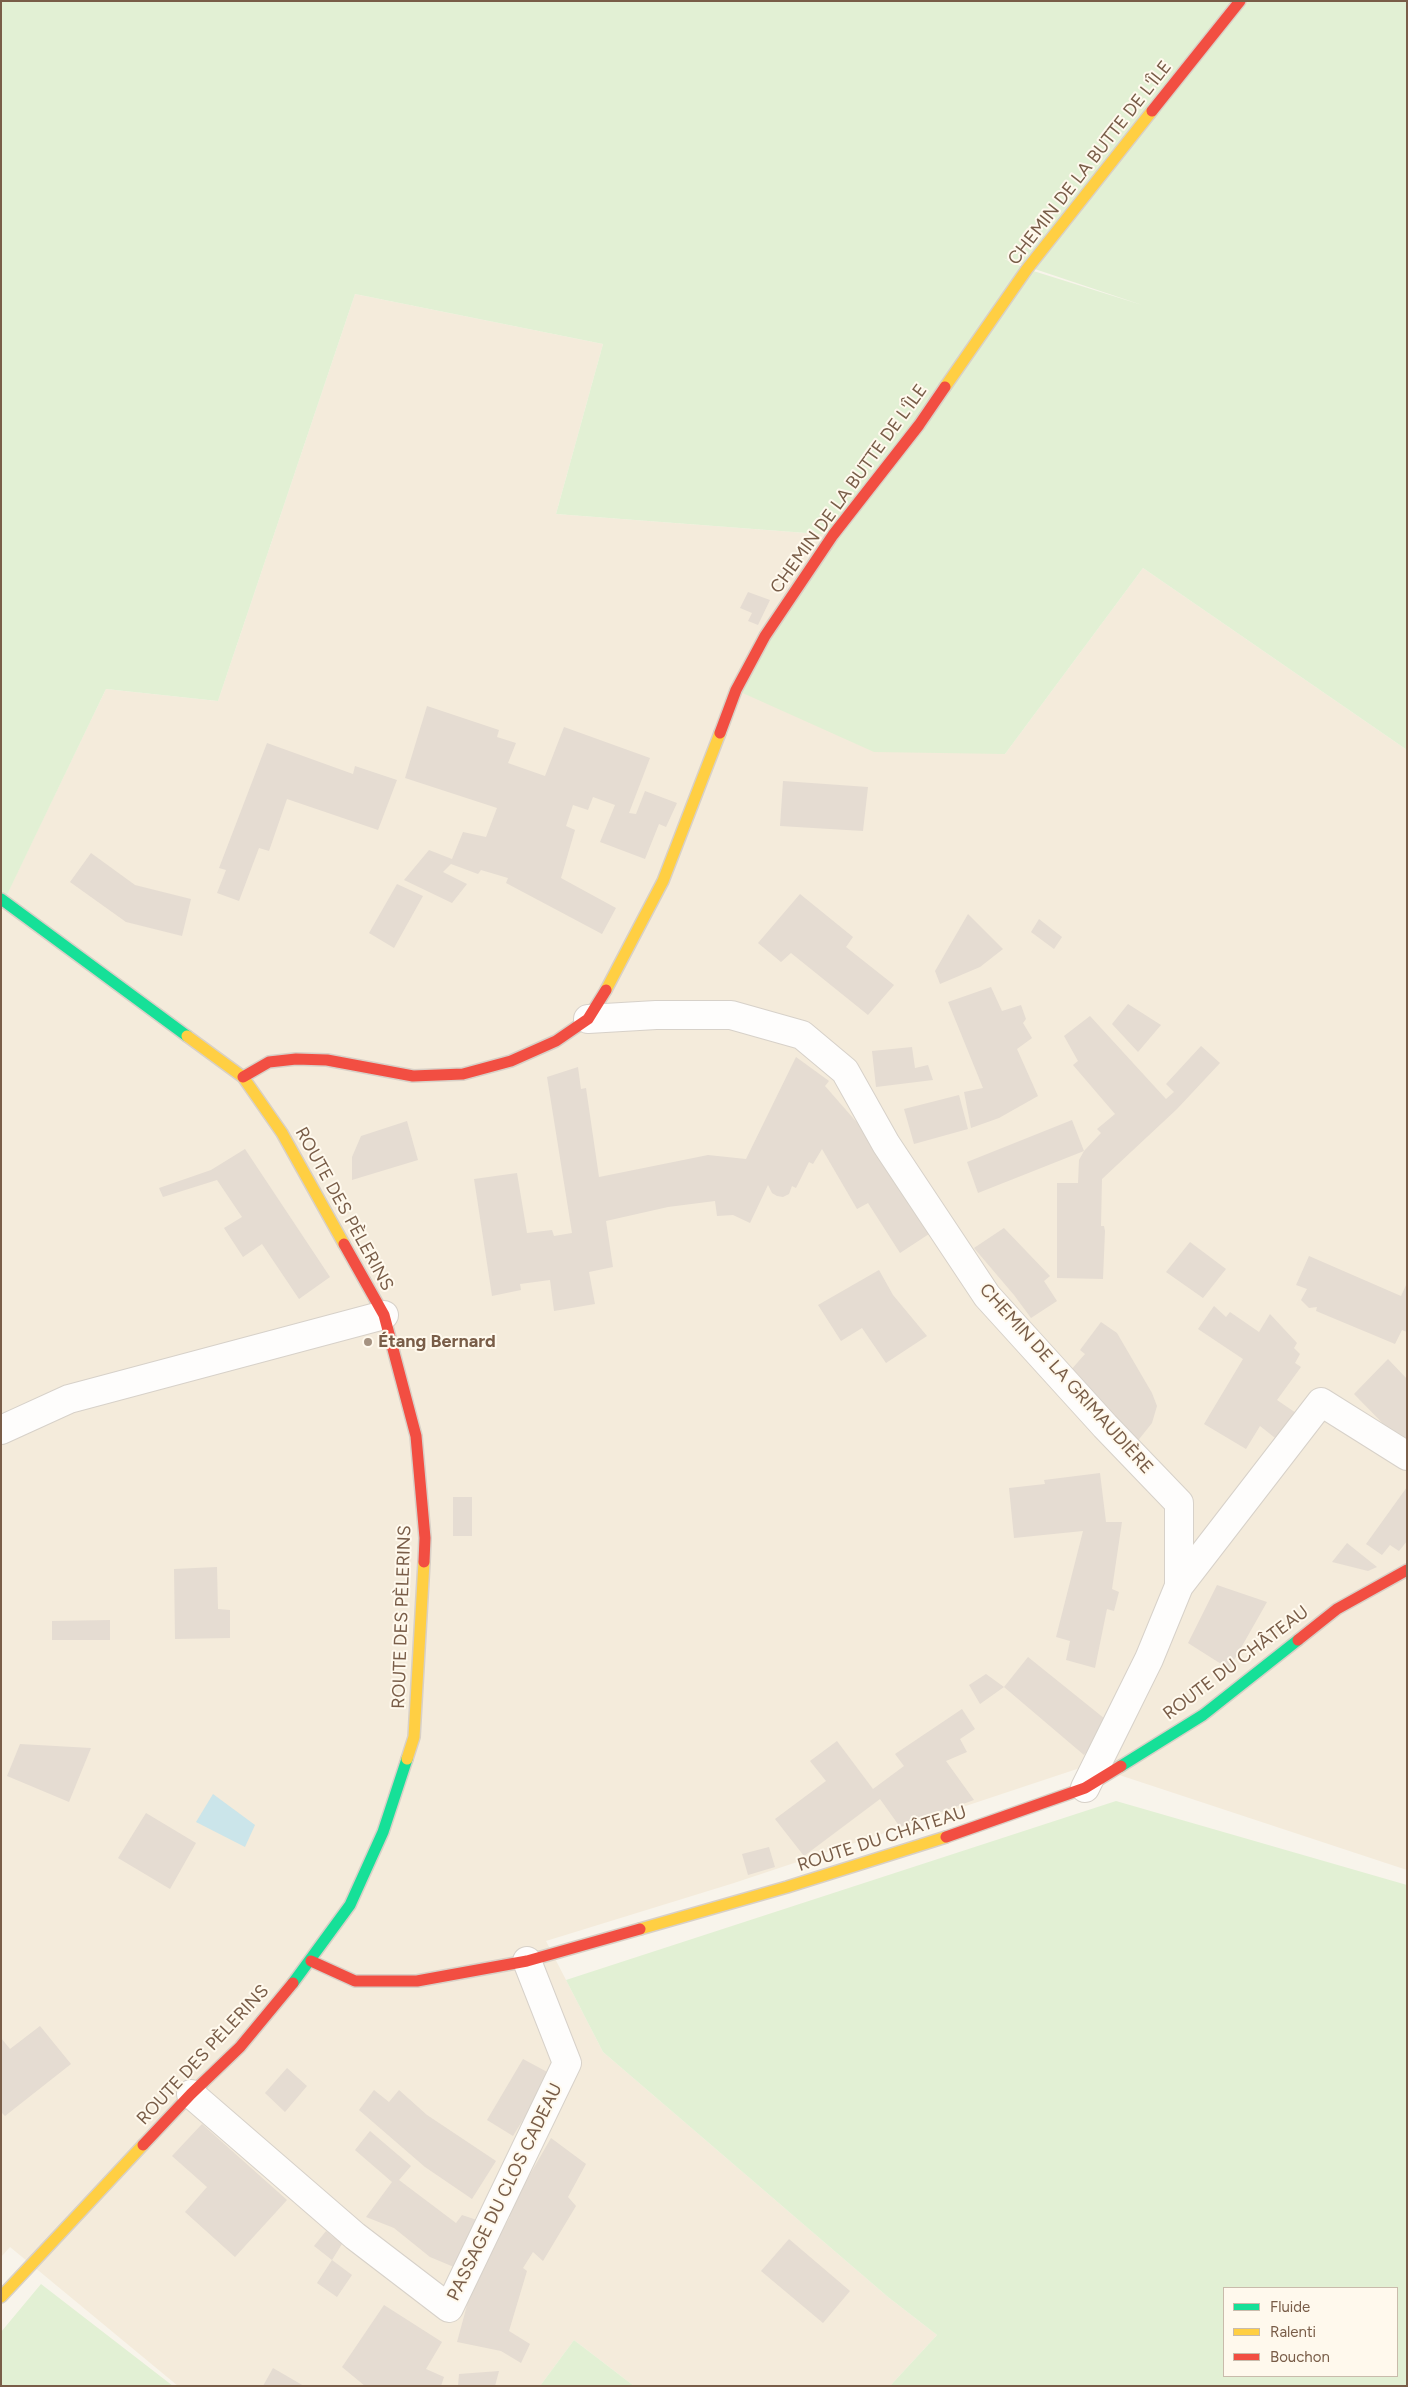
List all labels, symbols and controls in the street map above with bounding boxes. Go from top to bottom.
street label: CHEMIN DE LA BUTTE DE L'ÎLE [1004,57,1176,269]
street label: CHEMIN DE LA BUTTE DE L'ÎLE [766,380,932,598]
street label: ROUTE DES PÈLERINS [290,1123,398,1295]
street label: CHEMIN DE LA GRIMAUDIÈRE [975,1279,1157,1479]
place label: Étang Bernard [378,1331,496,1353]
marker: Étang Bernard [362,1336,374,1348]
street label: ROUTE DES PÈLERINS [388,1525,416,1709]
street label: ROUTE DU CHÂTEAU [1159,1601,1313,1725]
street label: ROUTE DU CHÂTEAU [795,1801,969,1877]
street label: ROUTE DES PÈLERINS [132,1980,274,2130]
street label: PASSAGE DU CLOS CADEAU [443,2080,567,2304]
legend [1223,2287,1398,2377]
text: Fluide [1270,2298,1310,2316]
text: Ralenti [1270,2323,1316,2341]
text: Bouchon [1270,2348,1330,2366]

